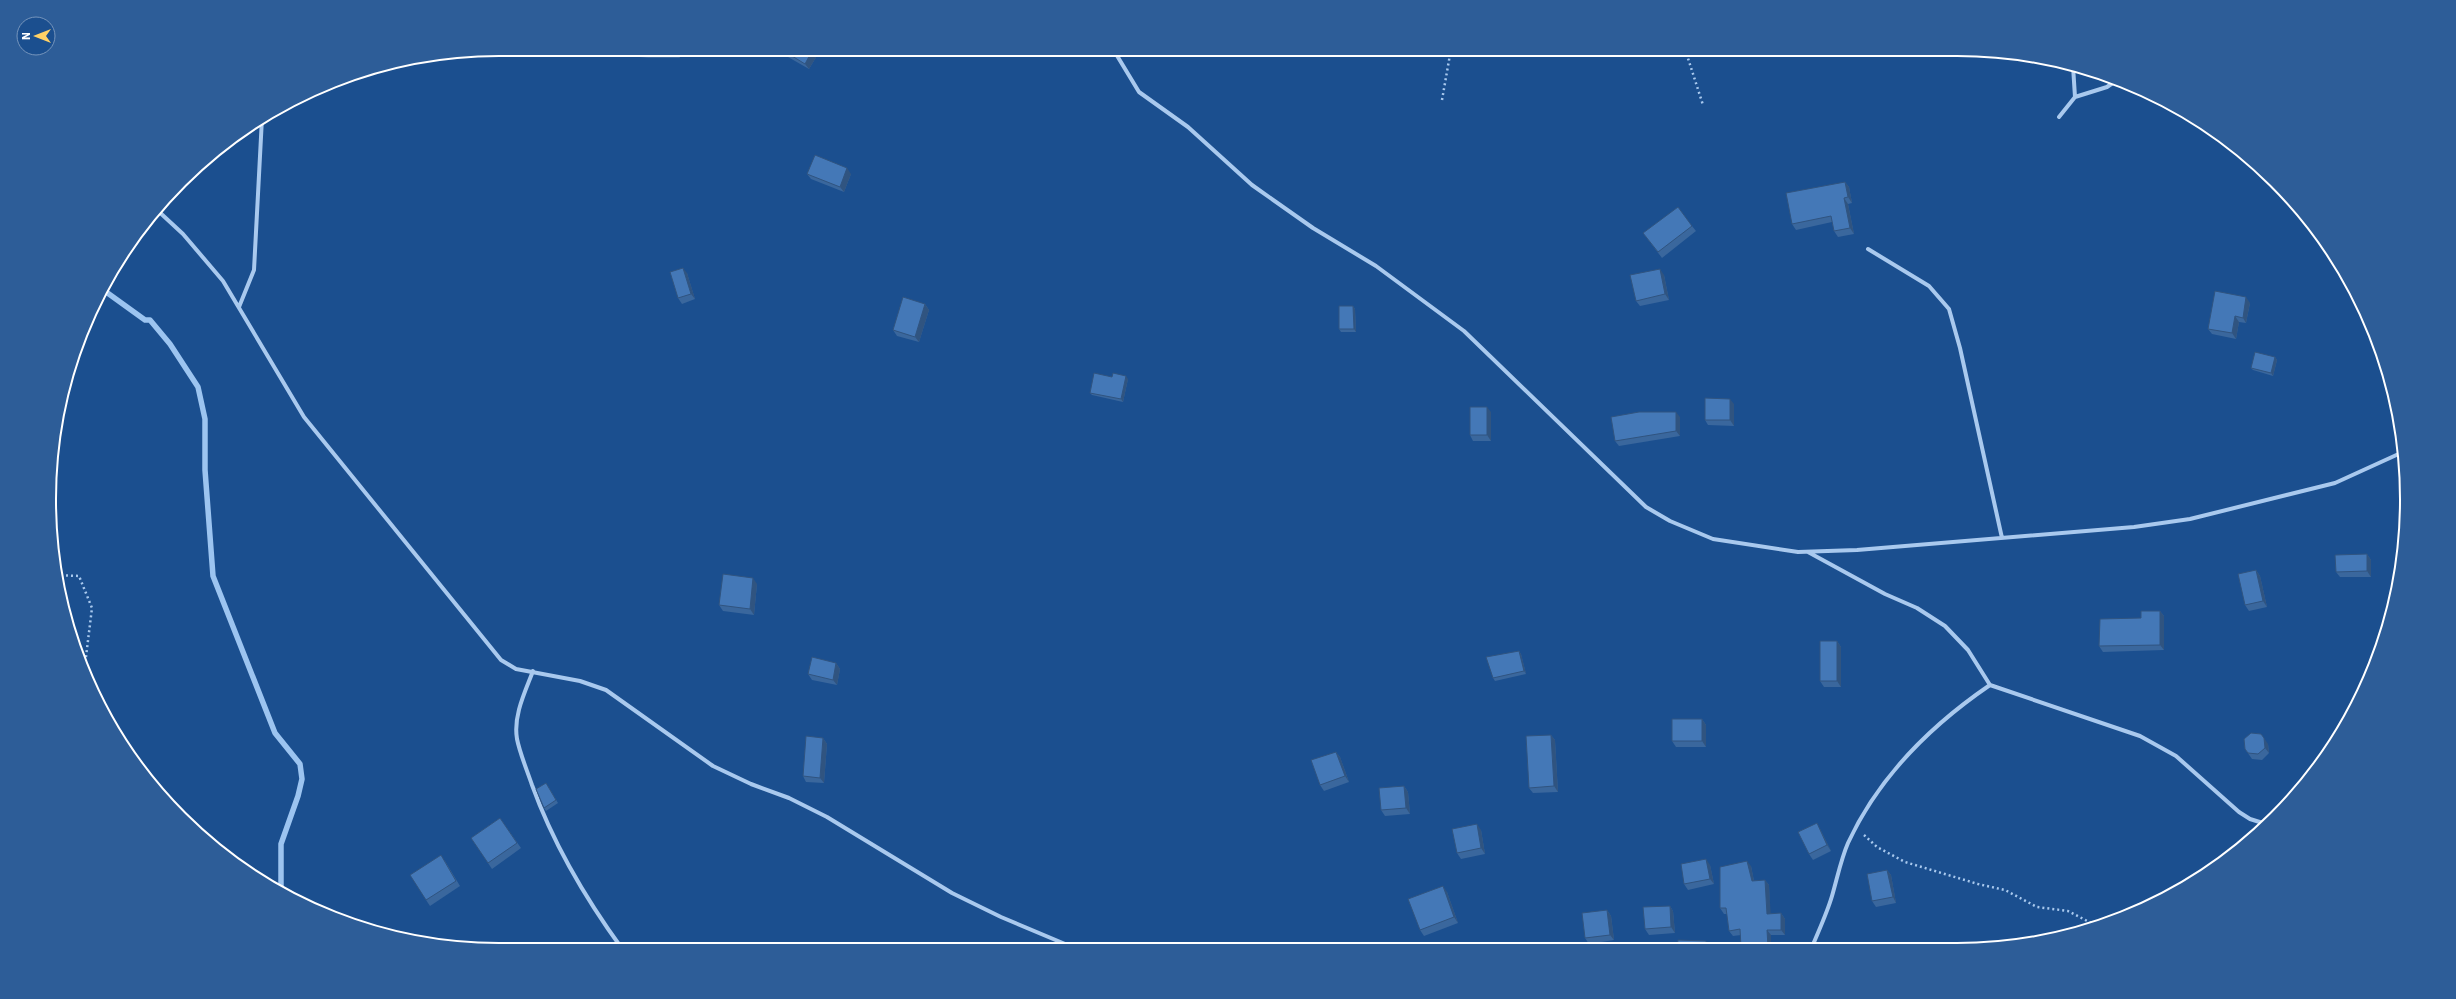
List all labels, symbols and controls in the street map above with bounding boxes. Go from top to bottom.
north arrow [16,16,56,56]
text: N [19,32,33,40]

